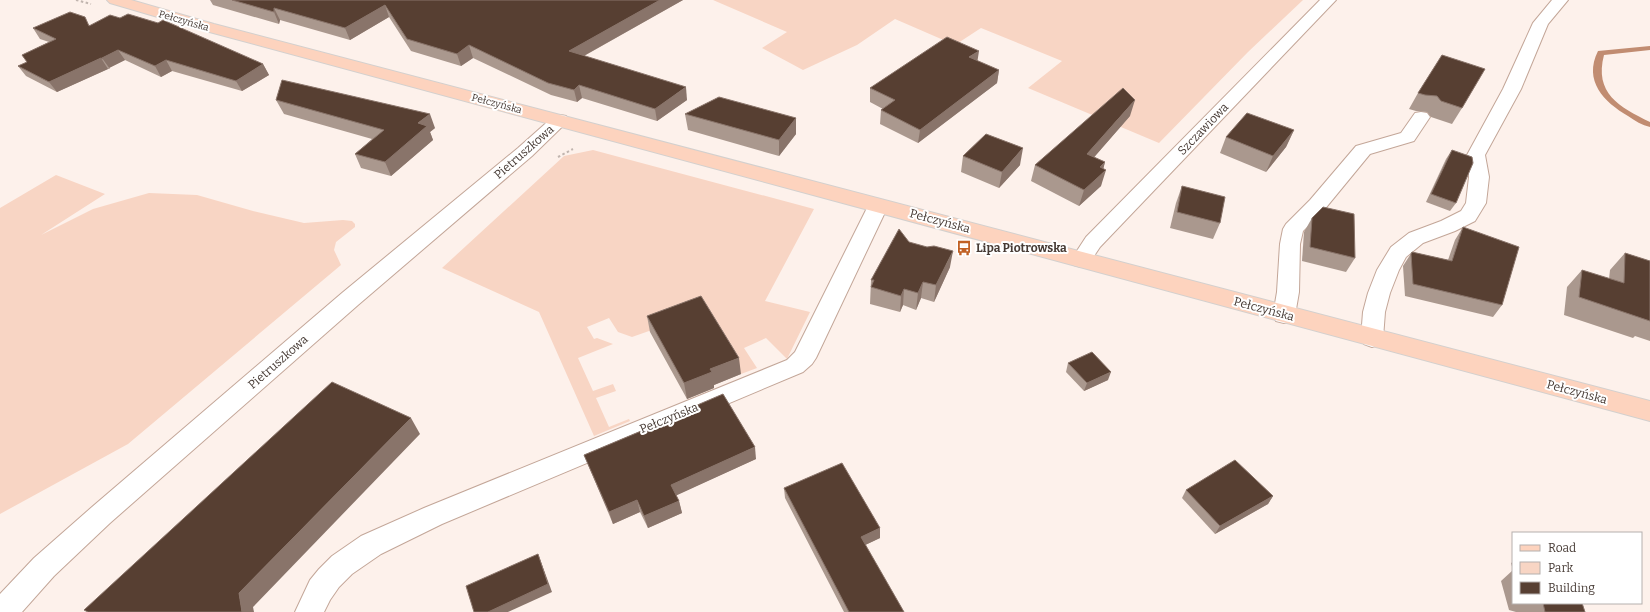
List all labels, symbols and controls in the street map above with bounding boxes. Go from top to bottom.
street label: Pełczyńska [157,7,211,34]
street label: Pełczyńska [470,91,524,117]
street label: Szczawiowa [1175,100,1232,158]
street label: Pietruszkowa [491,122,557,182]
street label: Pełczyńska [908,206,972,236]
bus stop icon: Lipa Piotrowska [955,239,973,257]
place label: Lipa Piotrowska [976,241,1067,255]
street label: Pełczyńska [1232,294,1296,324]
street label: Pietruszkowa [245,332,311,392]
street label: Pełczyńska [1545,377,1609,407]
street label: Pełczyńska [638,400,701,436]
legend [1512,532,1642,604]
text: Road [1548,541,1576,555]
text: Park [1548,561,1574,575]
text: Building [1548,581,1595,595]

